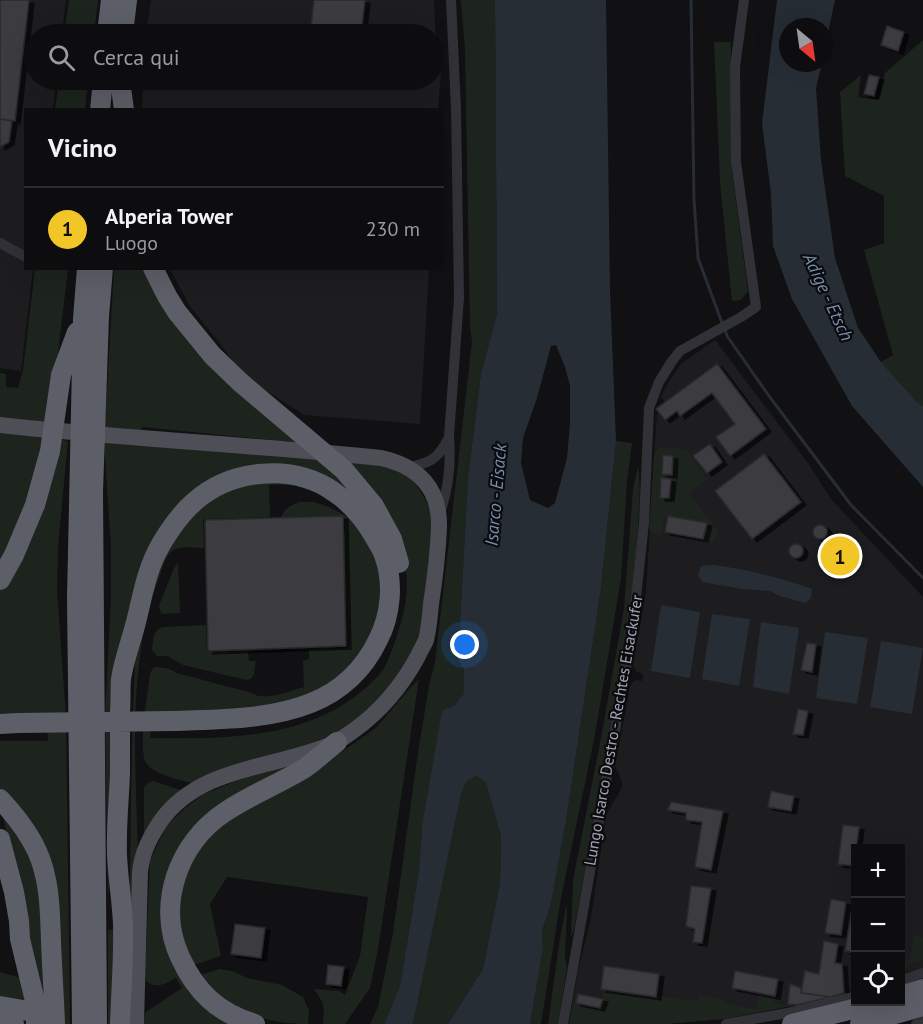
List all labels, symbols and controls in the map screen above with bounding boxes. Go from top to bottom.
north arrow [779,18,833,72]
search box [24,24,444,90]
icon: search [45,41,78,74]
text: Cerca qui [93,43,180,71]
text: Vicino [48,131,117,164]
text: Alperia Tower [105,202,233,230]
text: 1 [62,216,73,242]
text: 230 m [366,216,420,242]
text: Luogo [105,230,158,256]
water label: Adige - Etsch [798,248,859,345]
water label: Isarco - Eisack [480,442,512,547]
pin: 1 [820,534,860,578]
street label: Lungo Isarco Destro - Rechtes Eisackufer [579,593,647,867]
your location [450,630,479,659]
map controls [851,844,905,1006]
button: + [851,844,905,898]
button: − [851,898,905,952]
button: locate [851,952,905,1006]

